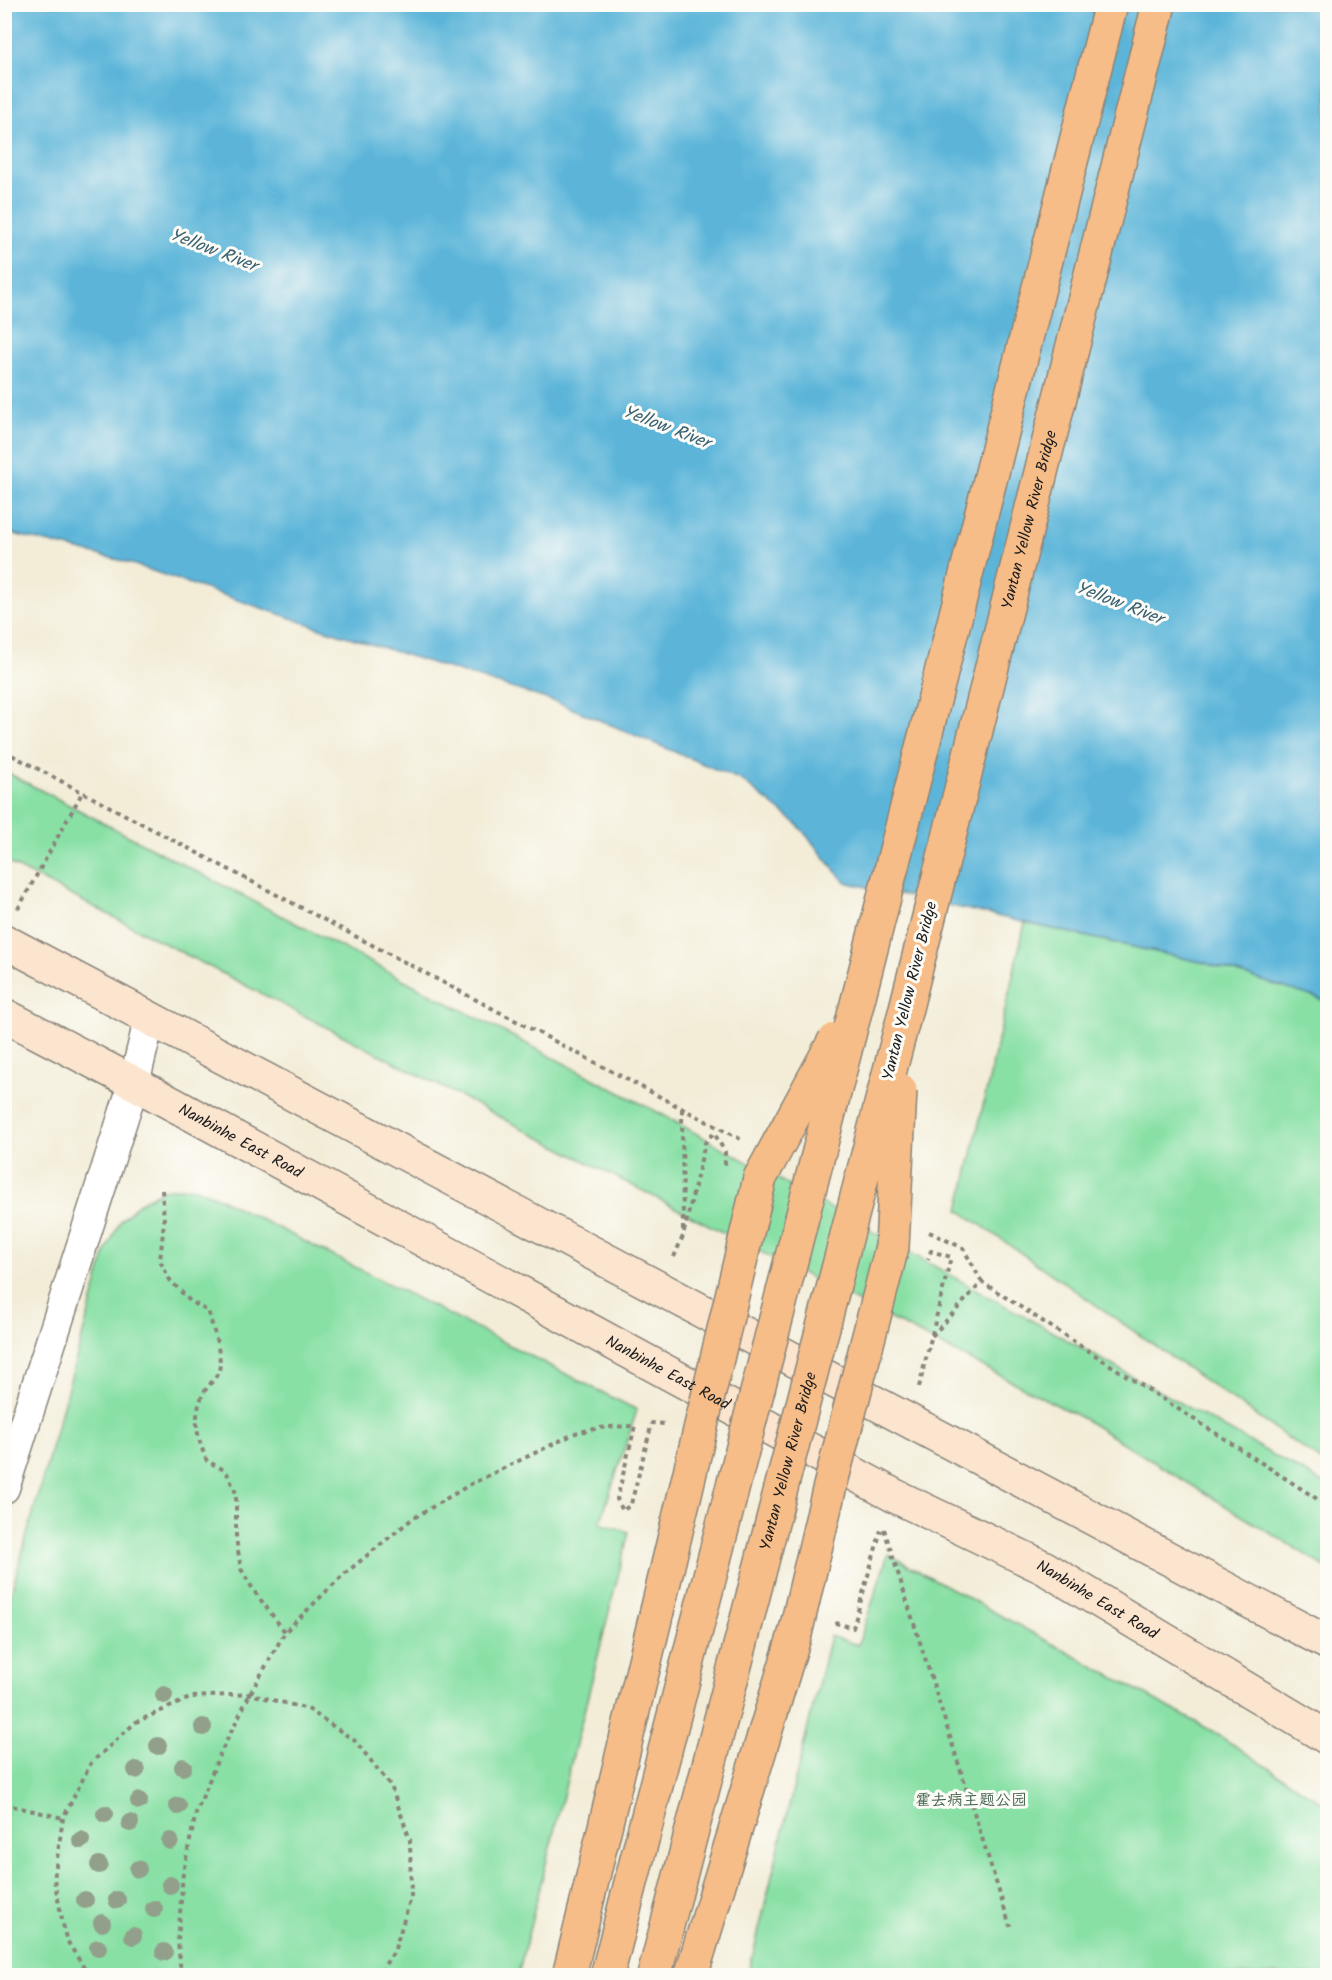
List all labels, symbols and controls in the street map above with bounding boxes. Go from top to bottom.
water label: Yellow River [165,221,265,282]
water label: Yellow River [618,398,718,459]
street label: Yantan Yellow River Bridge [995,428,1064,612]
water label: Yellow River [1071,574,1171,635]
street label: Yantan Yellow River Bridge [876,899,944,1083]
street label: Nanbinhe East Road [174,1097,308,1185]
street label: Nanbinhe East Road [601,1329,735,1417]
street label: Yantan Yellow River Bridge [753,1369,823,1553]
street label: Nanbinhe East Road [1032,1553,1164,1646]
park label: 霍去病主题公园 [915,1788,1027,1813]

